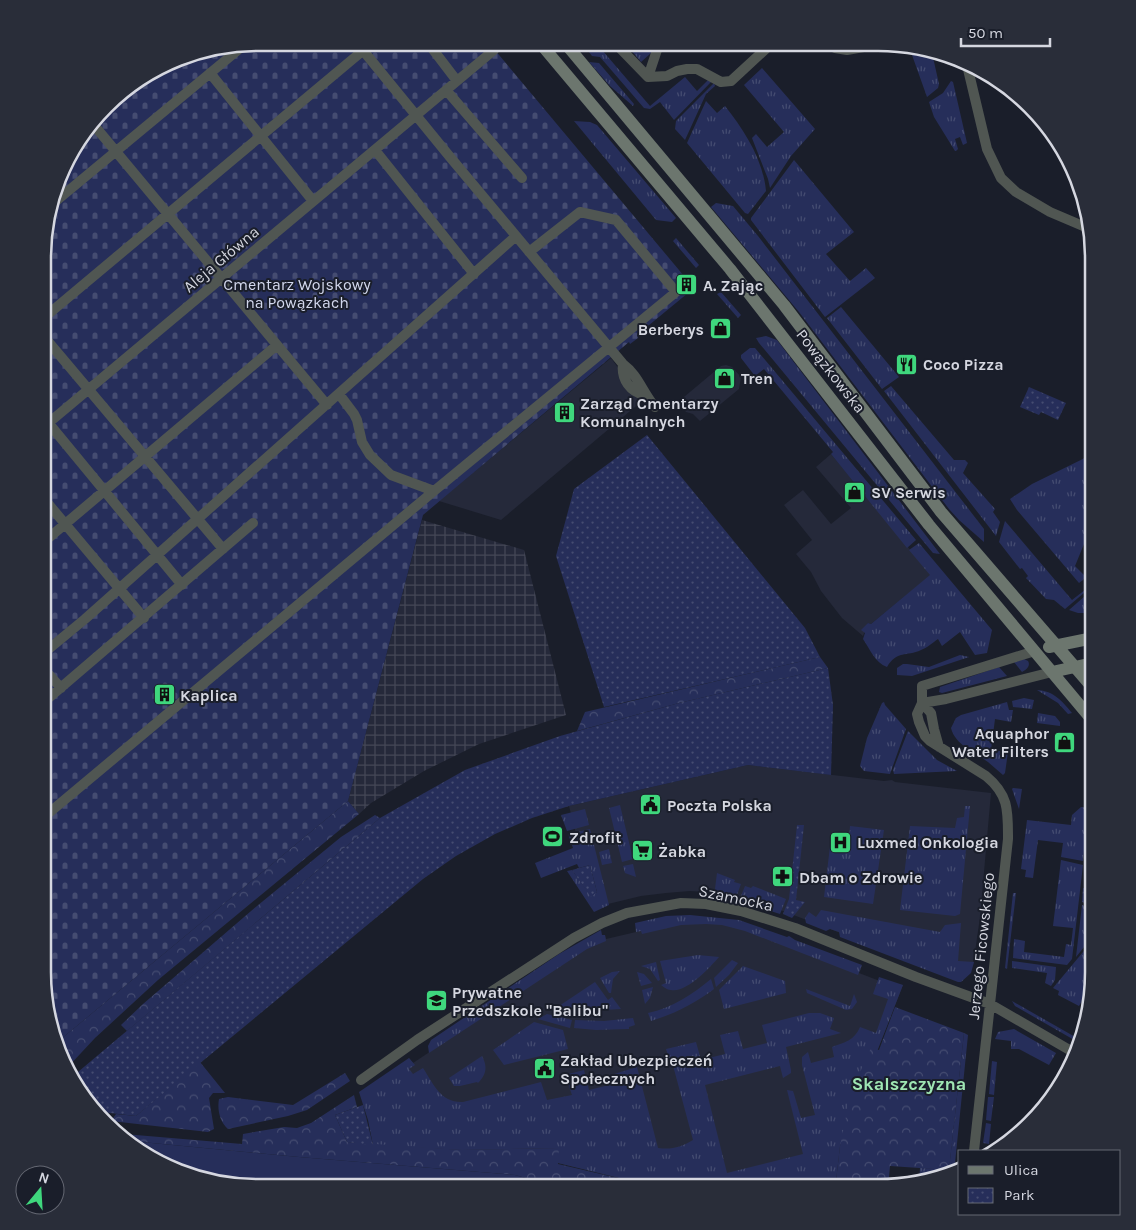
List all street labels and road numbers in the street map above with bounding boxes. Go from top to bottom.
street label: Aleja Główna [179,222,263,296]
street label: Powązkowska [792,325,870,417]
street label: Jerzego Ficowskiego [964,872,998,1020]
street label: Szamocka [697,881,775,915]

